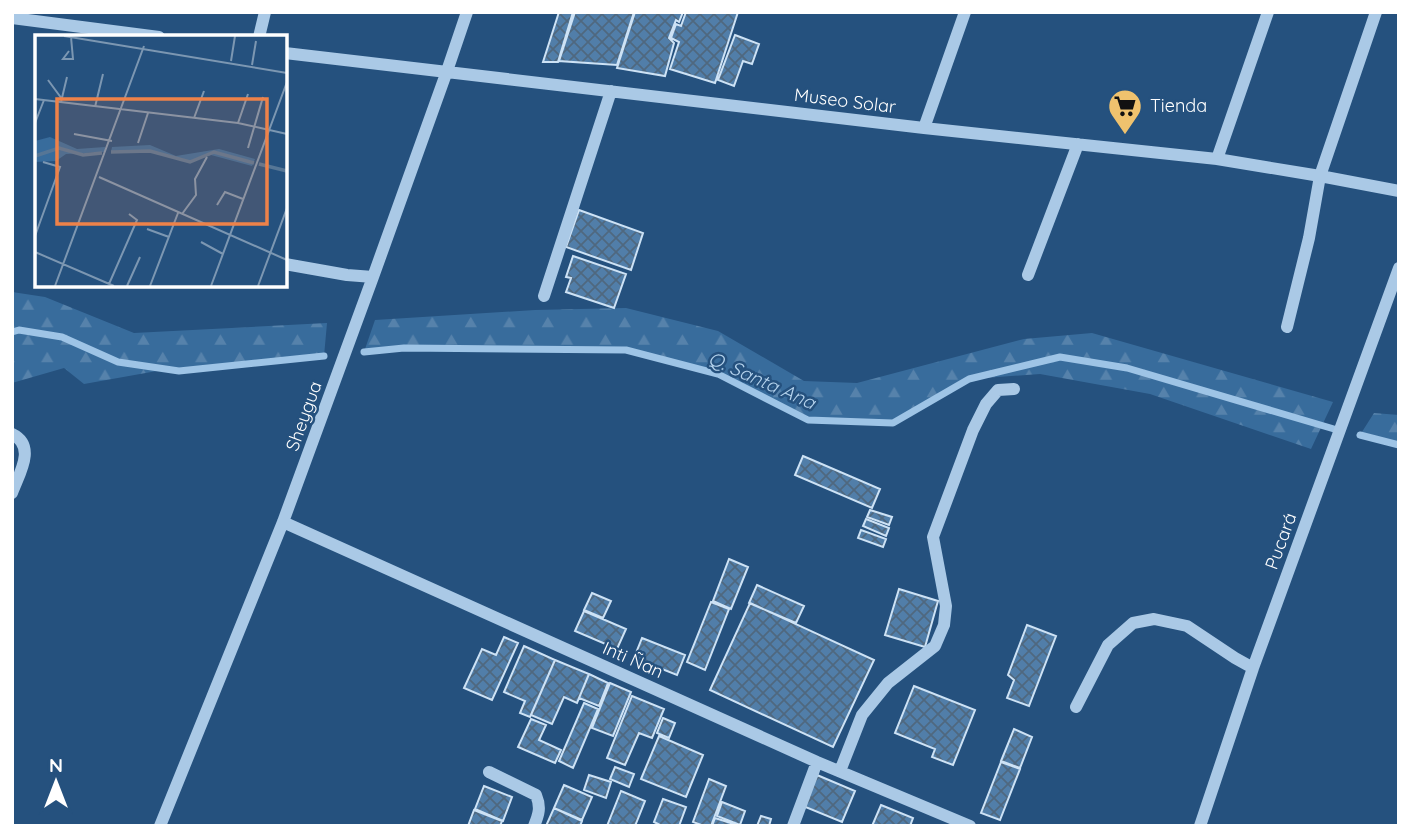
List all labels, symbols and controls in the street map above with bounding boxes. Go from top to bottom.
inset map [35,35,287,287]
street label: Museo Solar [793,83,897,118]
supermarket icon: Tienda [1106,87,1144,136]
place label: Tienda [1150,94,1207,117]
water label: Q. Santa Ana [705,346,821,415]
street label: Sheygua [280,378,327,454]
street label: Pucará [1260,509,1301,572]
street label: Inti Ñan [599,636,667,683]
north arrow [21,747,91,817]
text: N [49,753,63,777]

